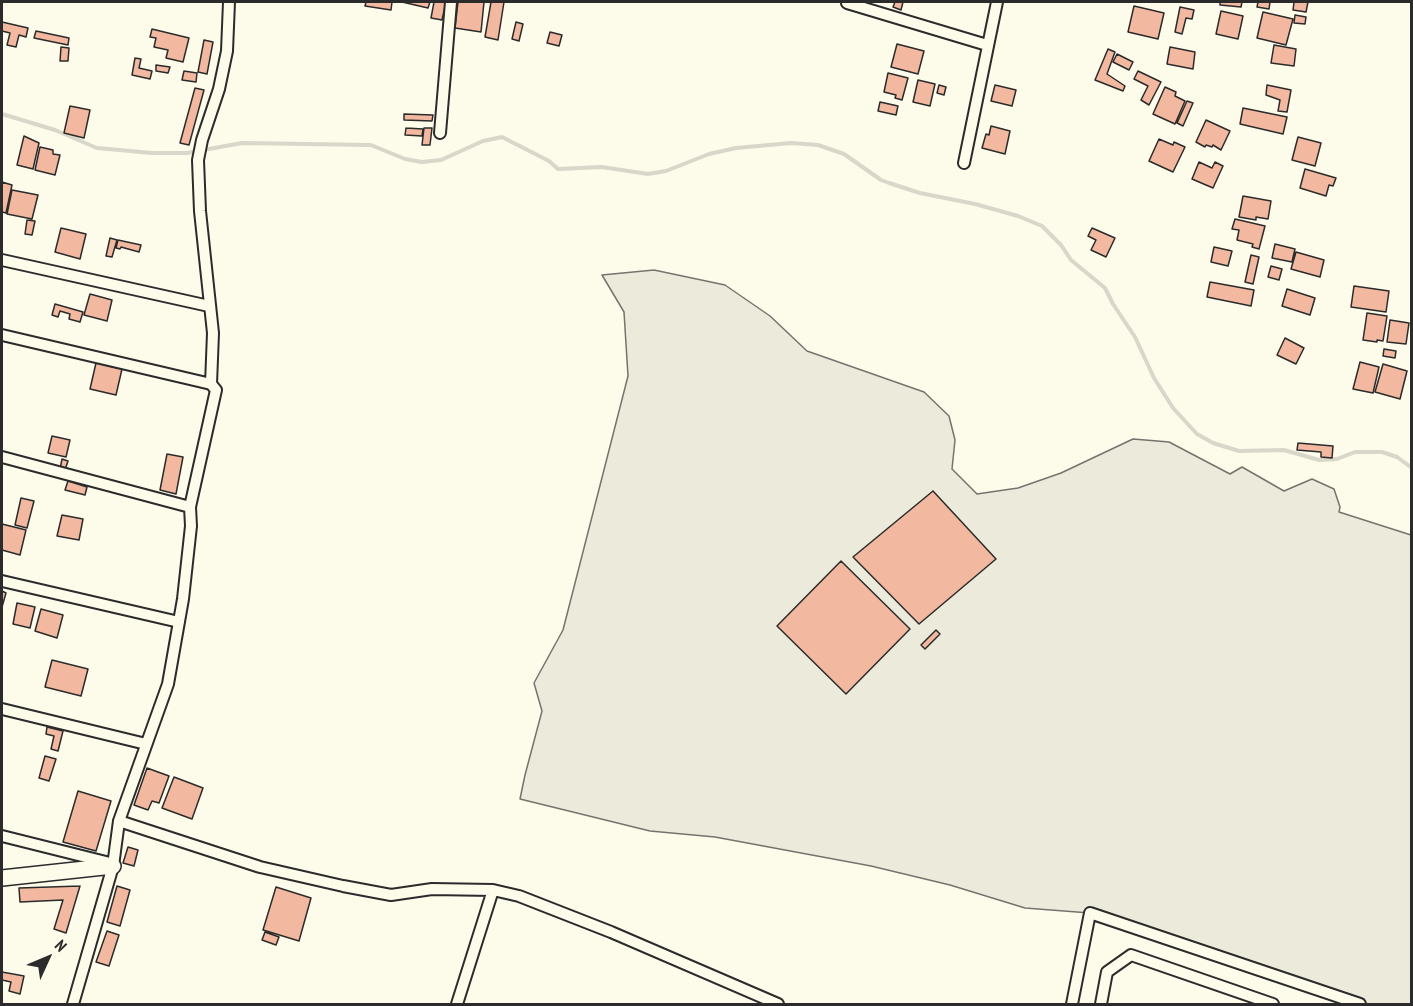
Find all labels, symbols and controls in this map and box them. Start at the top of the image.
north arrow [18,928,78,988]
text: N [51,935,71,956]

